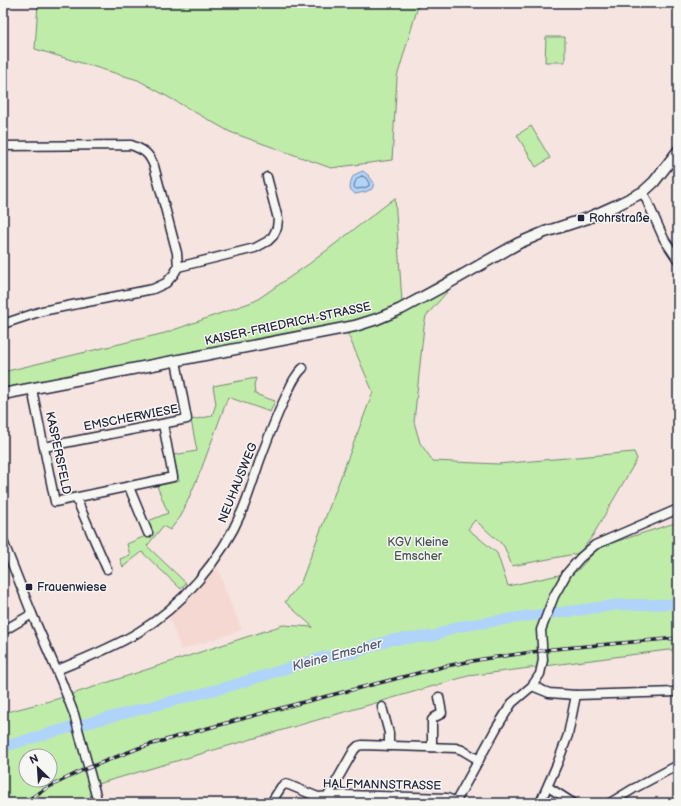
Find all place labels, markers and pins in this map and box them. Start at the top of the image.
place label: Rohrstraße [589,211,650,226]
marker: Rohrstraße [576,213,586,223]
place label: Frauenwiese [37,580,107,595]
marker: Frauenwiese [24,582,34,592]

